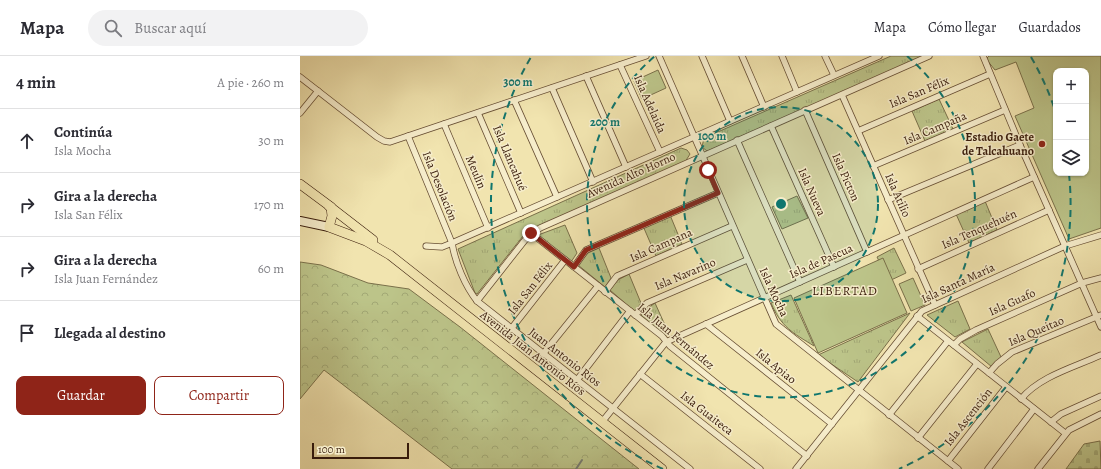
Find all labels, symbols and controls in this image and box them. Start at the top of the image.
search box [88,10,368,46]
text: Mapa [20,15,64,41]
icon: search [102,17,124,39]
text: Buscar aquí [134,18,206,38]
text: Mapa [874,18,906,37]
text: Cómo llegar [928,18,996,37]
text: Guardados [1018,18,1081,37]
map controls [1053,68,1089,176]
button: + [1053,68,1089,104]
text: 4 min [16,71,56,94]
street label: Isla Adelaida [630,72,670,136]
street label: Isla San Félix [887,72,952,112]
text: A pie · 260 m [217,74,284,91]
text: 300 m [503,74,533,90]
button: − [1053,104,1089,140]
street label: Isla Campaña [901,107,969,148]
text: 200 m [590,114,620,130]
text: Continúa [54,122,112,142]
street label: Isla Llancahué [489,123,531,193]
text: 100 m [698,128,726,144]
place label: Estadio Gaete de Talcahuano [962,129,1034,159]
icon: ahead [16,130,38,152]
text: 30 m [258,132,284,149]
marker: Estadio Gaete de Talcahuano [1037,139,1047,149]
button: layers [1053,140,1089,176]
text: Isla Mocha [54,142,111,159]
street label: Avenida Alto Horno [583,148,678,202]
street label: Isla Desolación [419,149,461,224]
street label: Isla Picton [828,150,864,204]
street label: Meulín [462,153,490,191]
route start [699,161,717,179]
street label: Isla Nueva [794,165,830,219]
street label: Isla Atilio [881,171,915,219]
text: Gira a la derecha [54,186,157,206]
icon: right [16,194,38,216]
text: 170 m [254,196,284,213]
centre of rings [774,197,788,211]
street label: Isla Tenquehuén [939,205,1019,253]
text: Isla San Félix [54,206,123,223]
route end [522,224,540,242]
street label: Isla Campana [627,224,695,266]
street label: Isla de Pascua [787,240,856,282]
text: Gira a la derecha [54,250,157,270]
street label: Isla Navarino [652,254,718,294]
icon: right [16,258,38,280]
street label: Isla San Félix [504,258,556,318]
street label: Isla Santa María [919,259,998,307]
text: 60 m [258,260,284,277]
street label: Isla Mocha [756,265,793,320]
text: Isla Juan Fernández [54,270,158,287]
district label: LIBERTAD [812,282,878,299]
street label: Isla Guafo [986,285,1038,319]
street label: Isla Juan Fernández [634,299,718,373]
street label: Avenida Juan Antonio Ríos [478,308,588,398]
street label: Isla Queitao [1006,312,1066,350]
icon: arrive [16,322,38,344]
text: Llegada al destino [54,323,166,343]
street label: Juan Antonio Ríos [526,324,604,390]
street label: Isla Apiao [752,345,800,387]
button: Guardar [16,376,146,415]
button: Compartir [154,376,284,415]
street label: Isla Ascención [940,384,996,449]
street label: Isla Guaiteca [677,387,737,439]
scale bar [312,441,409,460]
text: 100 m [318,442,345,457]

